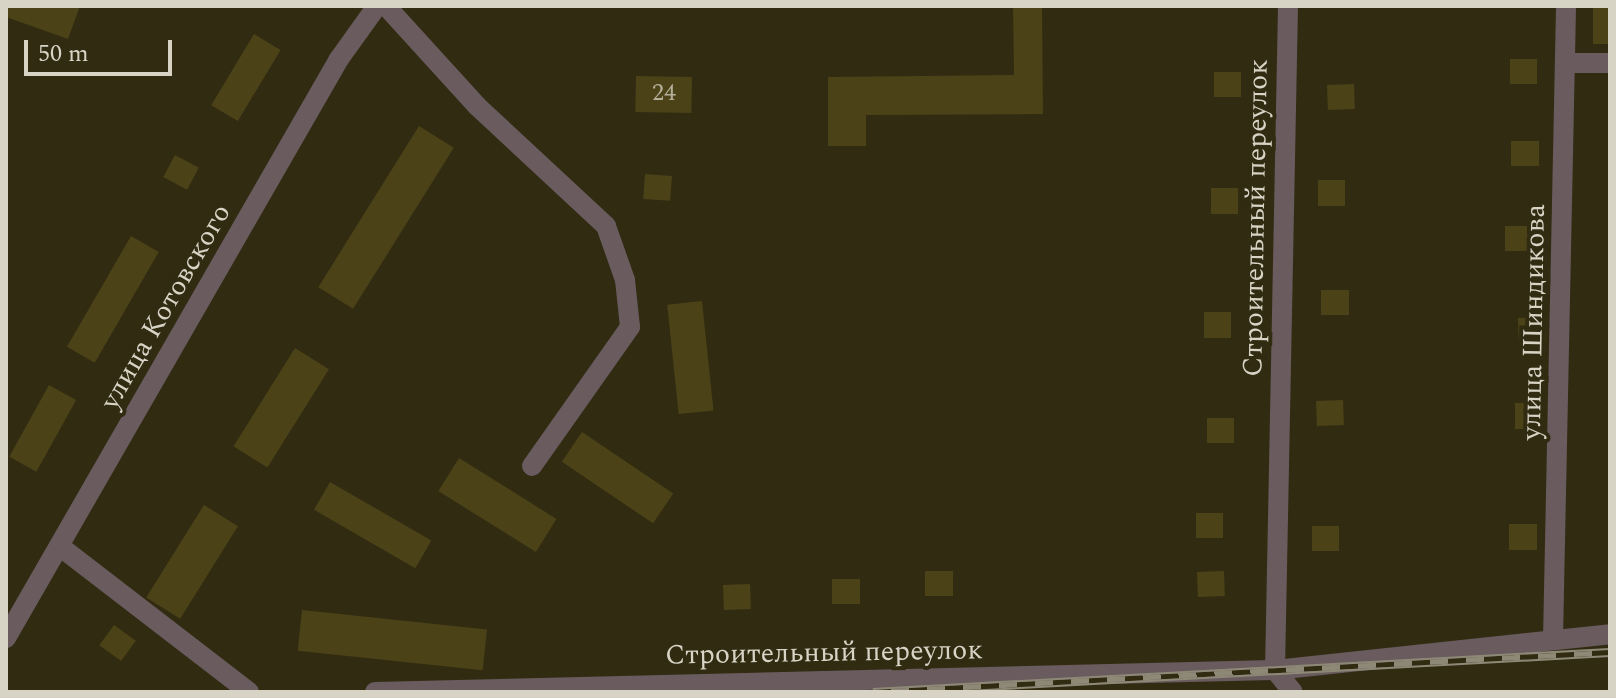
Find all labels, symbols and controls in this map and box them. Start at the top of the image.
scale bar [28,24,176,74]
text: 50 m [38,36,89,72]
street label: Строительный переулок [1236,59,1276,377]
house number: 24 [652,80,676,108]
street label: улица Котовского [94,198,238,416]
street label: улица Шиндикова [1515,204,1553,440]
street label: Строительный переулок [665,633,983,673]

